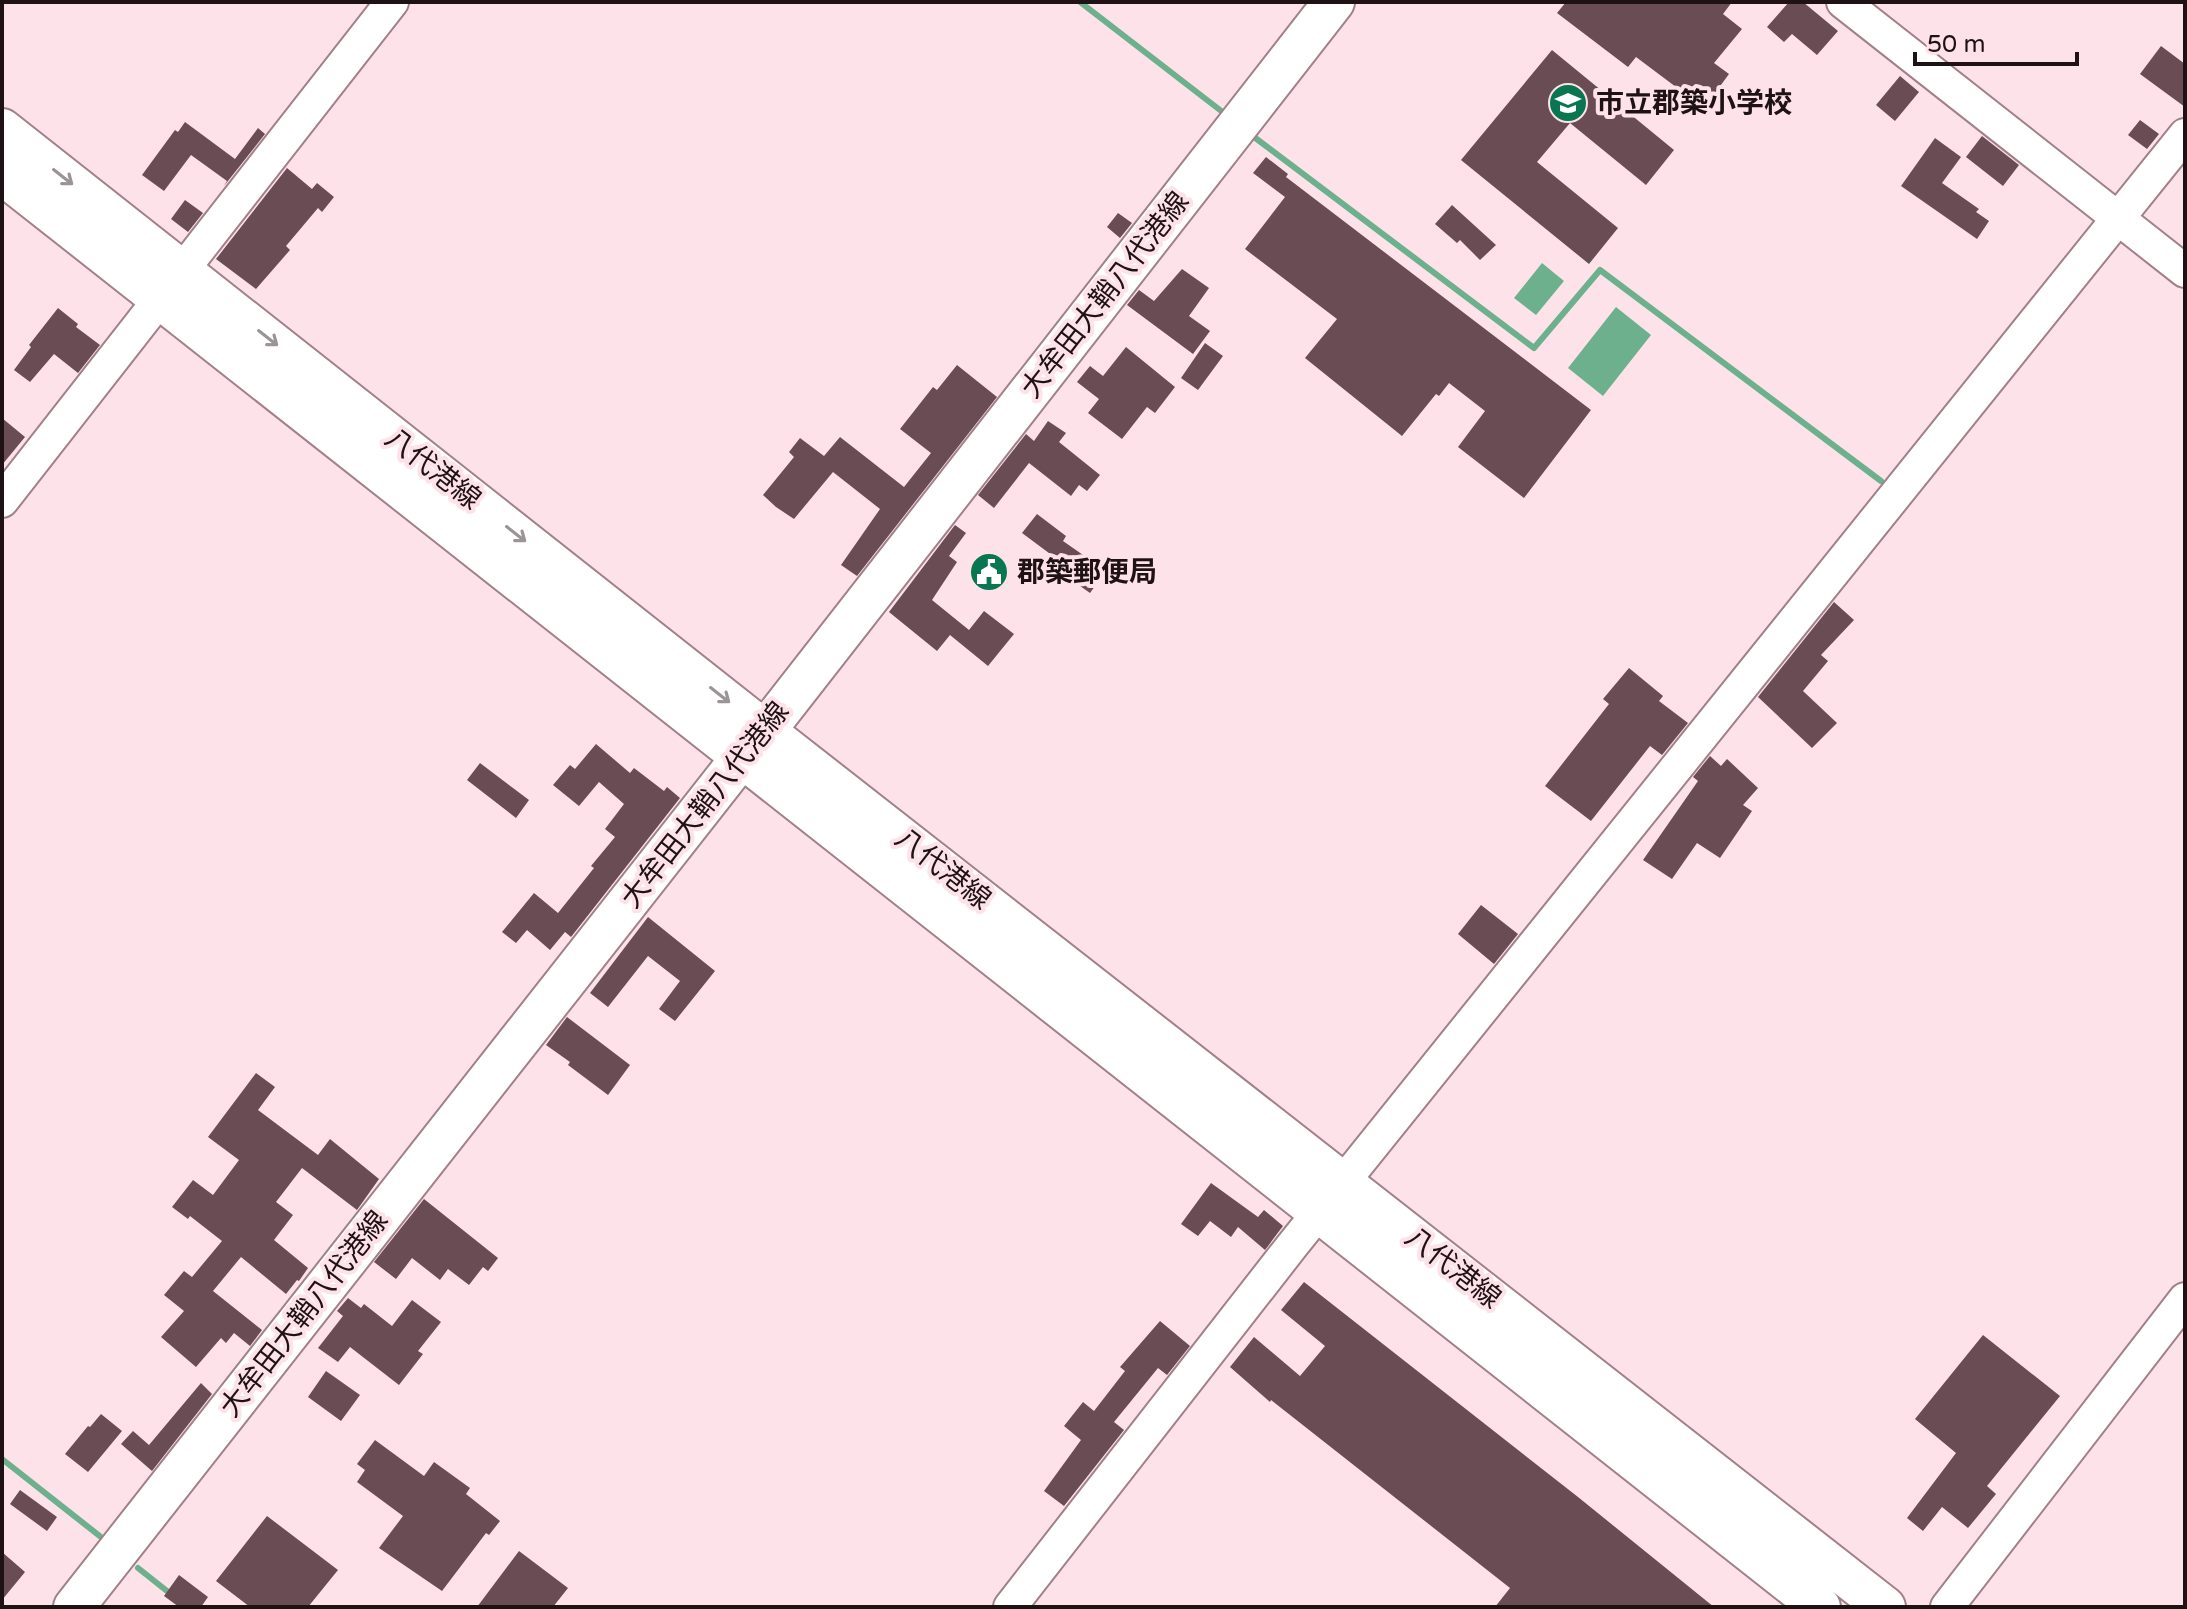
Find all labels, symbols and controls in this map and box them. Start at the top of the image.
scale bar [1915,16,2077,66]
text: 50 m [1927,30,1985,59]
school or university icon: 市立郡築小学校 [1547,82,1589,124]
place label: 市立郡築小学校 [1596,86,1792,120]
one-way arrow [52,169,73,186]
street label: 大牟田大鞘八代港線 [1014,185,1196,405]
one-way arrow [257,330,278,347]
street label: 八代港線 [378,421,488,517]
one-way arrow [505,525,526,543]
public building icon: 郡築郵便局 [968,551,1010,593]
place label: 郡築郵便局 [1017,555,1157,589]
one-way arrow [709,686,730,704]
street label: 大牟田大鞘八代港線 [614,695,796,915]
street label: 八代港線 [888,821,998,917]
street label: 大牟田大鞘八代港線 [213,1204,395,1424]
street label: 八代港線 [1398,1220,1508,1316]

